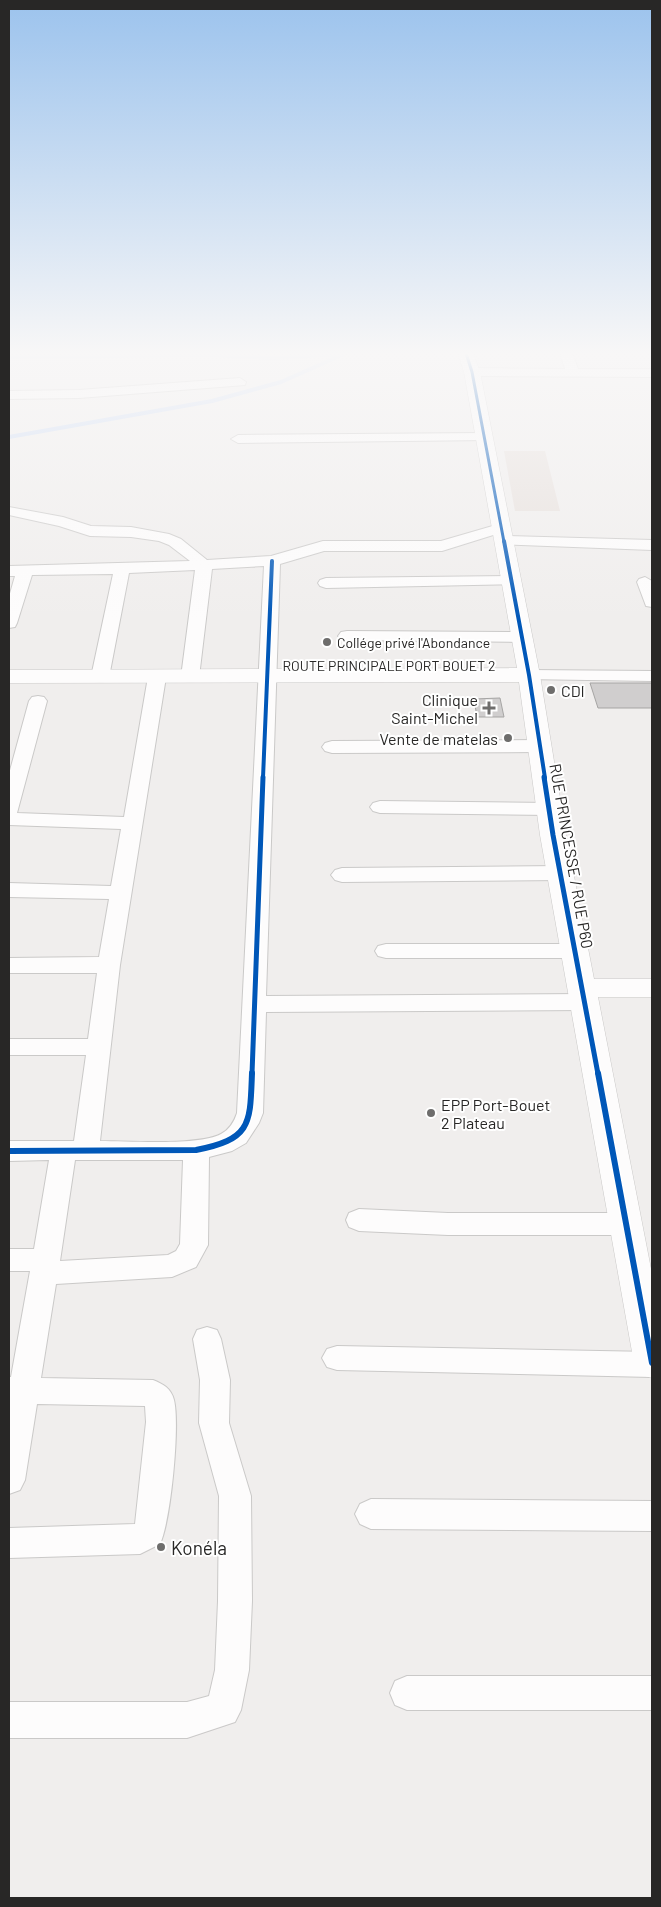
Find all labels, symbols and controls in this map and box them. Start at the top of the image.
place label: Collége privé l'Abondance [337,634,490,651]
marker: Collége privé l'Abondance [321,636,333,648]
street label: ROUTE PRINCIPALE PORT BOUET 2 [283,657,495,674]
place label: CDI [561,681,585,700]
marker: CDI [545,684,557,696]
place label: Clinique Saint-Michel [391,690,478,727]
marker: Clinique Saint-Michel [482,701,496,715]
place label: Vente de matelas [379,729,498,748]
marker: Vente de matelas [502,732,514,744]
street label: RUE PRINCESSE / RUE P60 [546,762,598,950]
place label: EPP Port-Bouet 2 Plateau [441,1095,550,1132]
marker: EPP Port-Bouet 2 Plateau [425,1107,437,1119]
place label: Konéla [171,1536,227,1559]
marker: Konéla [155,1541,167,1553]

